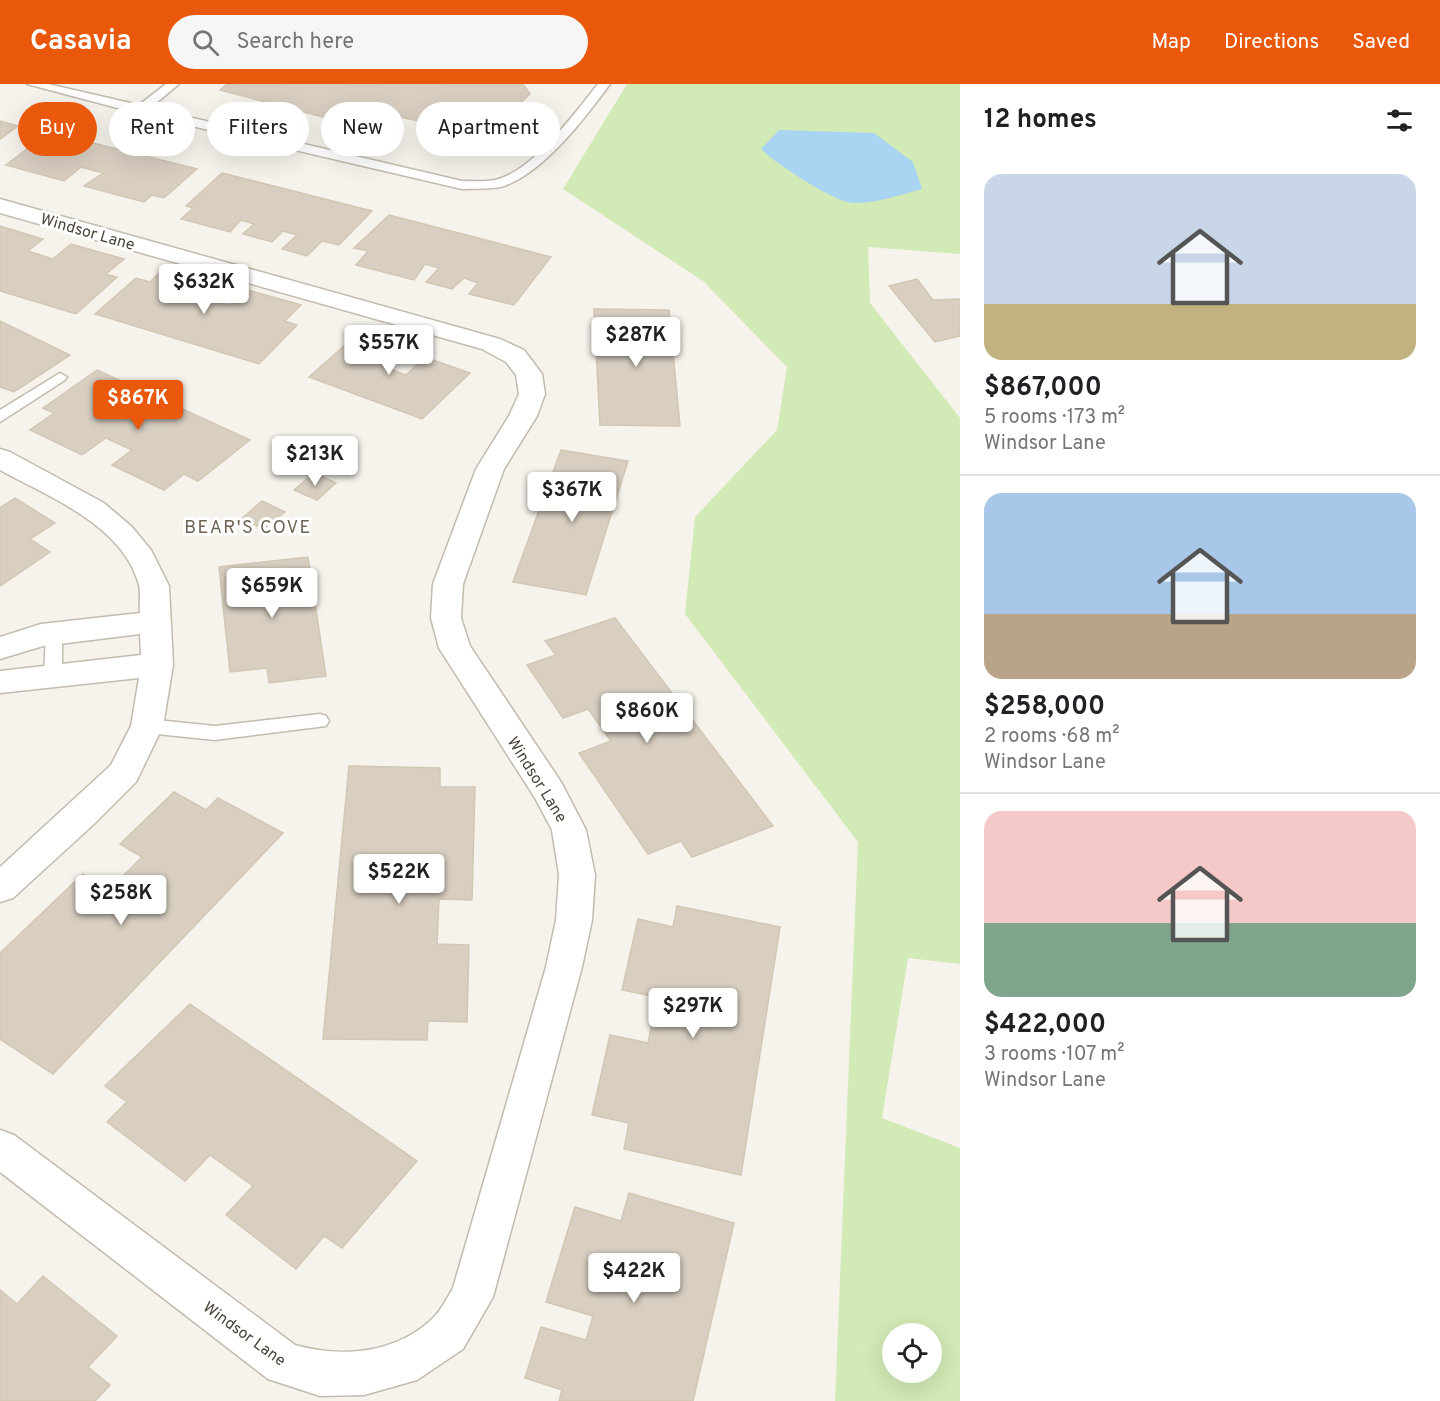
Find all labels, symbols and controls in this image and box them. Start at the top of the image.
search box [168,15,588,69]
text: Casavia [30,24,132,60]
icon: search [189,26,222,59]
text: Search here [237,29,354,56]
text: Map [1151,29,1191,56]
text: Directions [1224,29,1319,56]
text: Saved [1352,29,1410,56]
chip: Buy [18,102,97,156]
chip: Rent [109,102,195,156]
chip: Filters [207,102,309,156]
chip: New [321,102,404,156]
chip: Apartment [416,102,560,156]
text: 12 homes [984,104,1097,137]
icon: filters [1383,104,1416,137]
street label: Windsor Lane [38,210,137,256]
icon: home [1146,213,1254,321]
pin: $632K [162,264,246,315]
text: $632K [173,270,235,296]
pin: $287K [594,317,678,368]
text: $287K [605,323,667,349]
pin: $557K [347,325,431,376]
text: $557K [358,331,420,357]
text: $867,000 [984,372,1102,405]
pin: $867K [96,380,180,431]
text: $867K [107,386,169,412]
text: 5 rooms · 173 m² [984,405,1125,431]
text: Windsor Lane [984,431,1106,457]
pin: $213K [273,436,357,487]
text: $213K [286,442,344,468]
pin: $367K [530,472,614,523]
text: $367K [541,478,603,504]
district label: BEAR'S COVE [184,517,312,540]
icon: home [1146,532,1254,640]
pin: $659K [230,568,314,619]
text: $659K [240,574,304,600]
text: $258,000 [984,691,1105,724]
pin: $860K [605,693,689,744]
text: $860K [615,699,679,725]
text: 2 rooms · 68 m² [984,724,1120,750]
street label: Windsor Lane [502,733,571,827]
text: Windsor Lane [984,750,1106,776]
icon: home [1146,850,1254,958]
pin: $522K [357,854,441,905]
text: $522K [368,860,430,886]
pin: $258K [79,875,163,926]
text: $258K [89,881,153,907]
pin: $297K [651,988,735,1039]
text: $297K [662,994,724,1020]
text: $422,000 [984,1009,1106,1042]
text: 3 rooms · 107 m² [984,1042,1125,1068]
text: Windsor Lane [984,1068,1106,1094]
pin: $422K [592,1253,676,1304]
text: $422K [602,1259,666,1285]
street label: Windsor Lane [199,1298,289,1371]
map controls [882,1323,942,1383]
button: locate [882,1323,942,1383]

